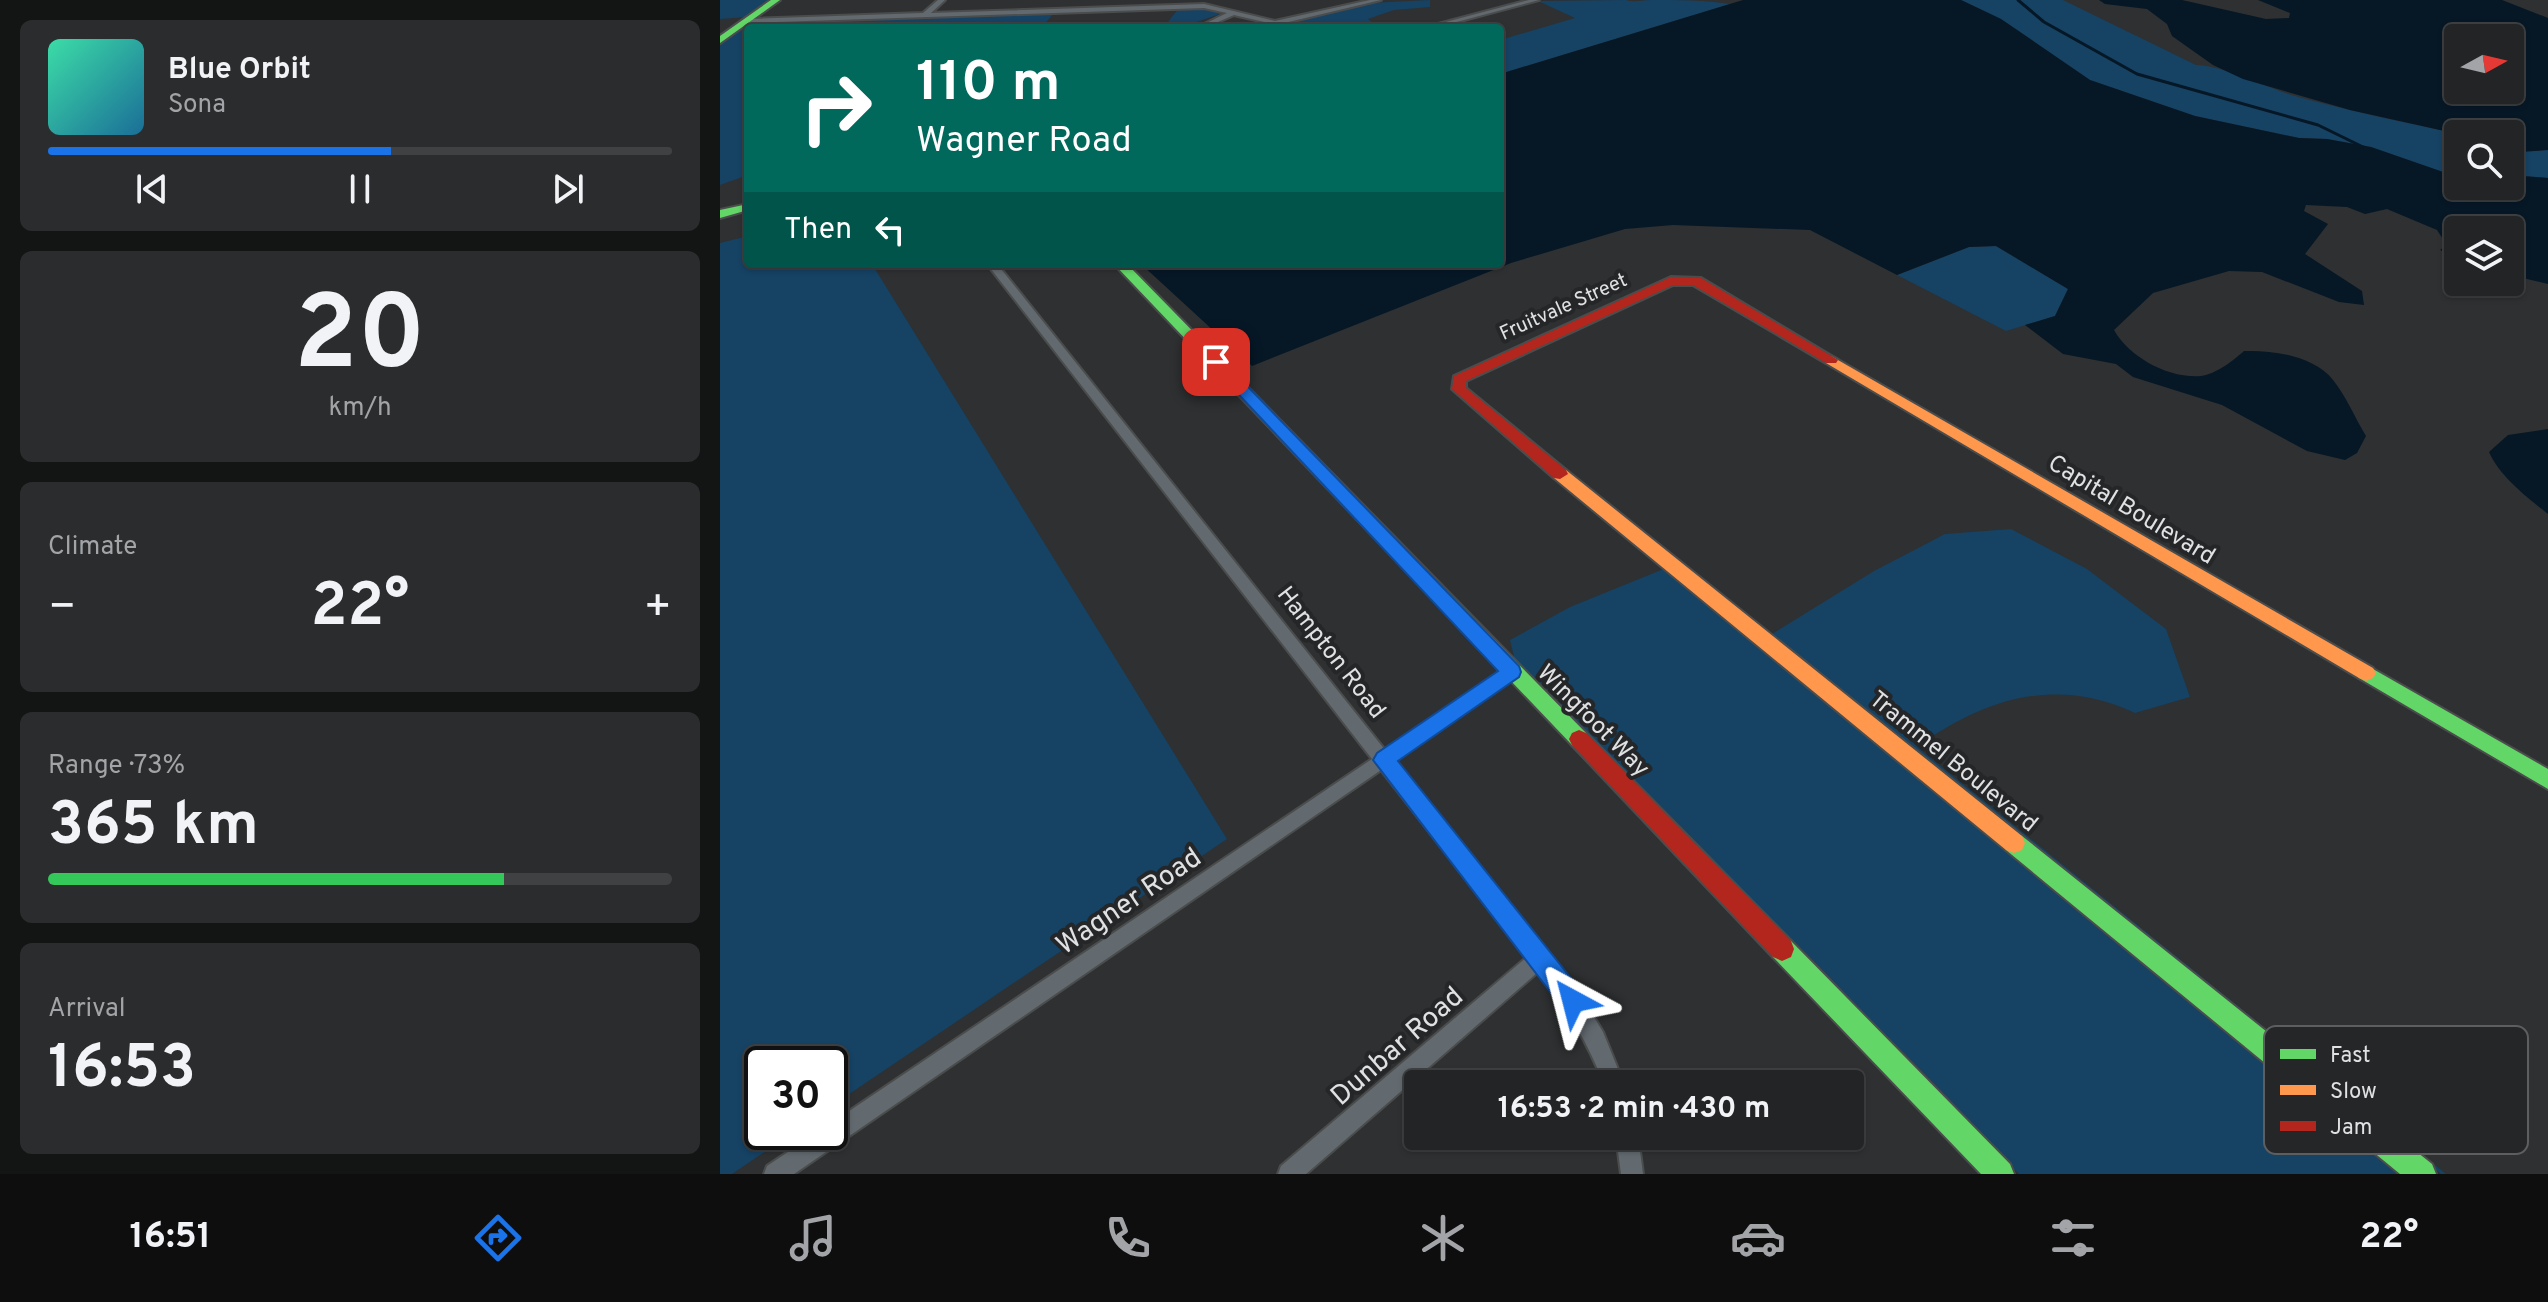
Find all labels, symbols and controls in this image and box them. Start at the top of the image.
north arrow [2444,24,2524,104]
map controls [2444,24,2524,296]
text: 110 m [916,50,1061,120]
text: Blue Orbit [168,52,311,89]
icon: right [784,56,888,160]
text: Sona [168,89,226,122]
text: Wagner Road [916,119,1132,165]
button: search [2444,120,2524,200]
icon: previous [130,167,174,211]
icon: pause [338,167,382,211]
icon: next [546,167,590,211]
icon: left [868,208,912,252]
text: Then [784,212,852,249]
button: layers [2444,216,2524,296]
street label: Fruitvale Street [1496,268,1632,348]
text: 20 [294,274,426,406]
pin [1182,328,1250,396]
icon: arrive [1194,340,1238,384]
text: km/h [328,392,392,425]
street label: Capital Boulevard [2042,449,2220,573]
text: Climate [48,531,137,564]
text: 22° [311,571,409,647]
text: − [48,581,76,637]
text: + [644,581,672,637]
street label: Hampton Road [1269,581,1391,725]
street label: Wingfoot Way [1530,659,1655,784]
street label: Trammel Boulevard [1862,685,2043,840]
text: Range · 73% [48,750,185,783]
text: 365 km [48,790,259,866]
street label: Wagner Road [1050,841,1209,964]
position arrow [1531,959,1615,1043]
street label: Dunbar Road [1324,980,1472,1115]
text: Arrival [48,993,126,1026]
legend [2264,1026,2528,1154]
text: 16:53 [48,1033,196,1109]
text: Fast [2330,1043,2371,1070]
speed limit sign: 30 [744,1046,848,1150]
text: Slow [2330,1079,2377,1106]
text: 16:53 · 2 min · 430 m [1498,1091,1770,1128]
text: Jam [2330,1115,2373,1142]
icon: directions [470,1210,526,1266]
icon: music [785,1210,841,1266]
icon: phone [1100,1210,1156,1266]
icon: climate [1415,1210,1471,1266]
icon: car [1730,1210,1786,1266]
icon: filters [2045,1210,2101,1266]
text: 16:51 [129,1215,211,1261]
text: 22° [2359,1215,2418,1261]

